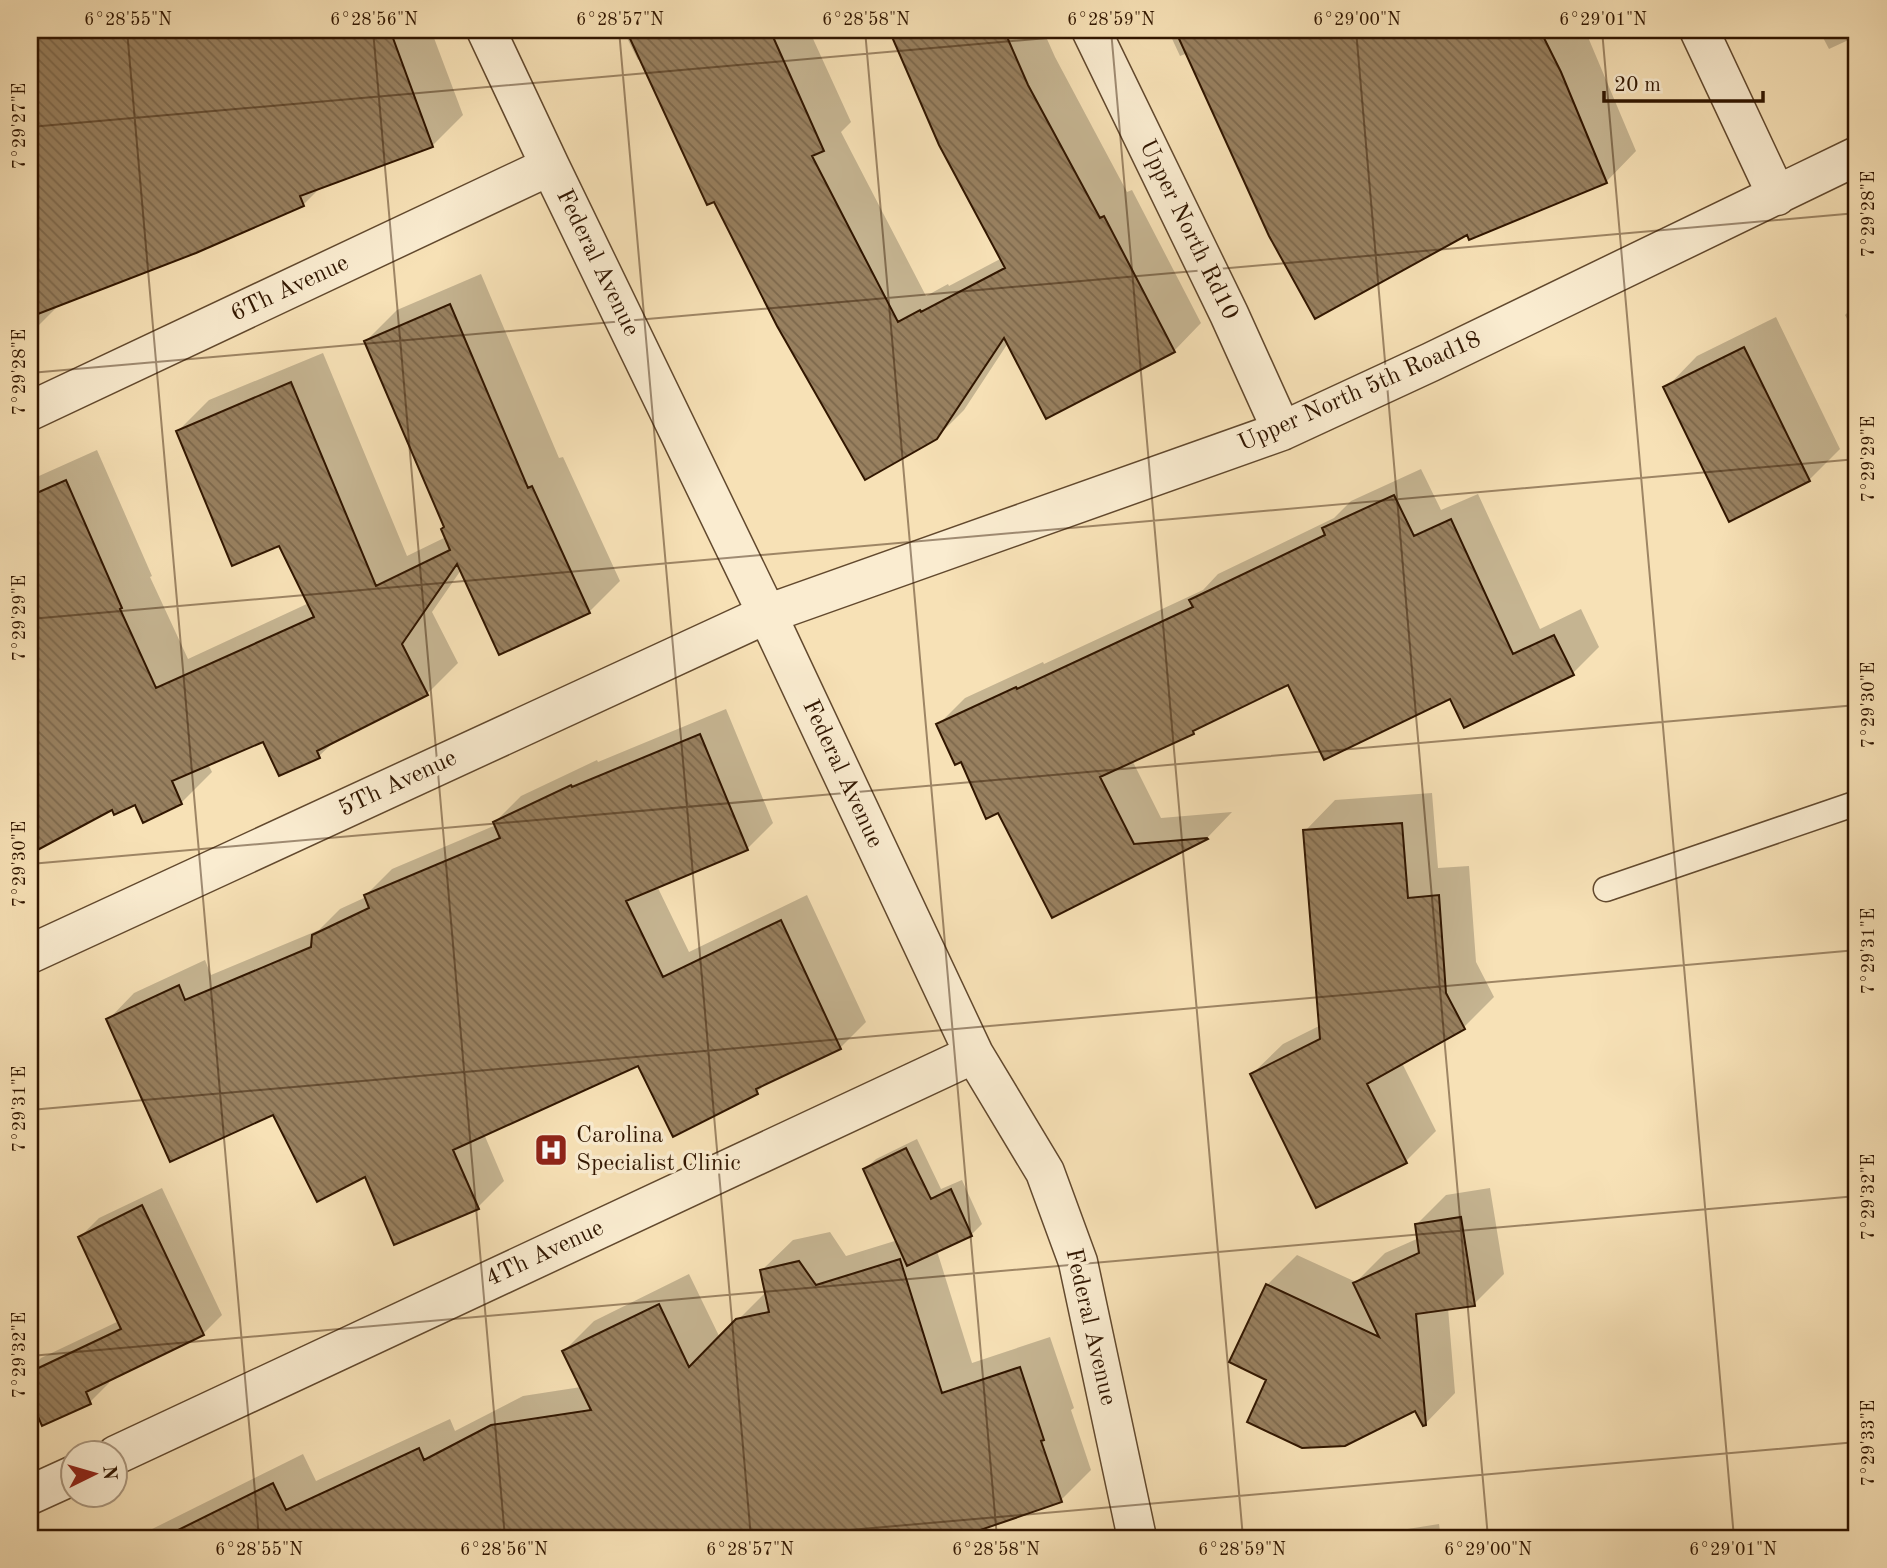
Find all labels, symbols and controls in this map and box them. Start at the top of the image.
text: 6°28'55"N [84,11,172,29]
text: 6°28'56"N [330,11,418,29]
text: 6°28'57"N [576,11,664,29]
text: 6°28'58"N [822,11,910,29]
text: 6°28'59"N [1067,11,1155,29]
text: 6°29'00"N [1313,11,1401,29]
text: 6°29'01"N [1559,11,1647,29]
scale bar [1604,60,1763,104]
text: 20 m [1614,75,1661,96]
text: 7°29'27"E [11,83,29,169]
street label: Upper North Rd10 [1134,136,1242,324]
text: 7°29'28"E [1860,171,1878,257]
street label: Federal Avenue [551,186,643,340]
street label: 6Th Avenue [227,251,353,327]
street label: Upper North 5th Road18 [1235,328,1485,456]
text: 7°29'28"E [11,329,29,415]
text: 7°29'29"E [1860,416,1878,502]
text: 7°29'29"E [11,575,29,661]
text: 7°29'30"E [1860,662,1878,748]
street label: Federal Avenue [797,696,887,852]
street label: 5Th Avenue [335,746,461,822]
text: 7°29'30"E [11,821,29,907]
text: 7°29'31"E [1860,908,1878,994]
text: 7°29'31"E [11,1066,29,1152]
place label: Carolina Specialist Clinic [576,1124,741,1176]
hospital icon: Carolina Specialist Clinic [532,1131,570,1169]
text: 7°29'32"E [1860,1154,1878,1240]
street label: 4Th Avenue [482,1216,608,1292]
street label: Federal Avenue [1060,1246,1120,1408]
text: 7°29'32"E [11,1312,29,1398]
text: 7°29'33"E [1860,1400,1878,1486]
north arrow [60,1438,130,1508]
text: N [98,1465,119,1481]
text: 6°28'55"N [215,1541,303,1559]
text: 6°28'56"N [460,1541,548,1559]
text: 6°28'57"N [706,1541,794,1559]
text: 6°28'58"N [952,1541,1040,1559]
text: 6°28'59"N [1198,1541,1286,1559]
text: 6°29'00"N [1444,1541,1532,1559]
text: 6°29'01"N [1689,1541,1777,1559]

